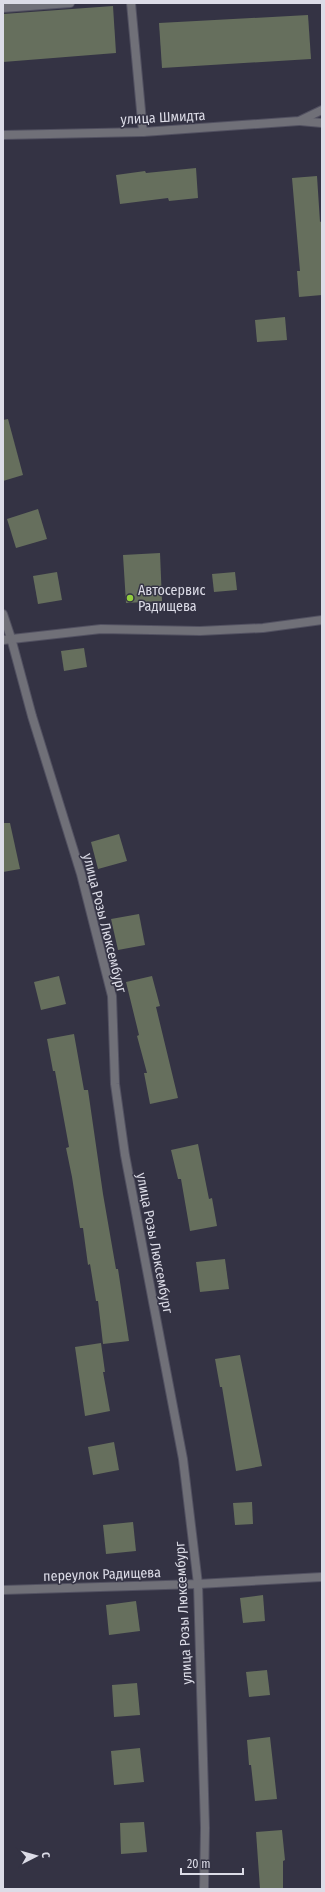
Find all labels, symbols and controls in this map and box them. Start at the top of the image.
street label: улица Шмидта [120,107,206,128]
place label: Автосервис Радищева [138,582,205,615]
marker: Автосервис Радищева [125,593,135,603]
street label: улица Розы Люксембург [79,852,130,995]
street label: улица Розы Люксембург [133,1171,177,1316]
street label: улица Розы Люксембург [171,1540,196,1685]
street label: переулок Радищева [43,1564,161,1585]
north arrow [16,1836,56,1876]
scale bar [181,1850,243,1876]
text: С [39,1851,52,1859]
text: 20 m [187,1857,211,1871]

